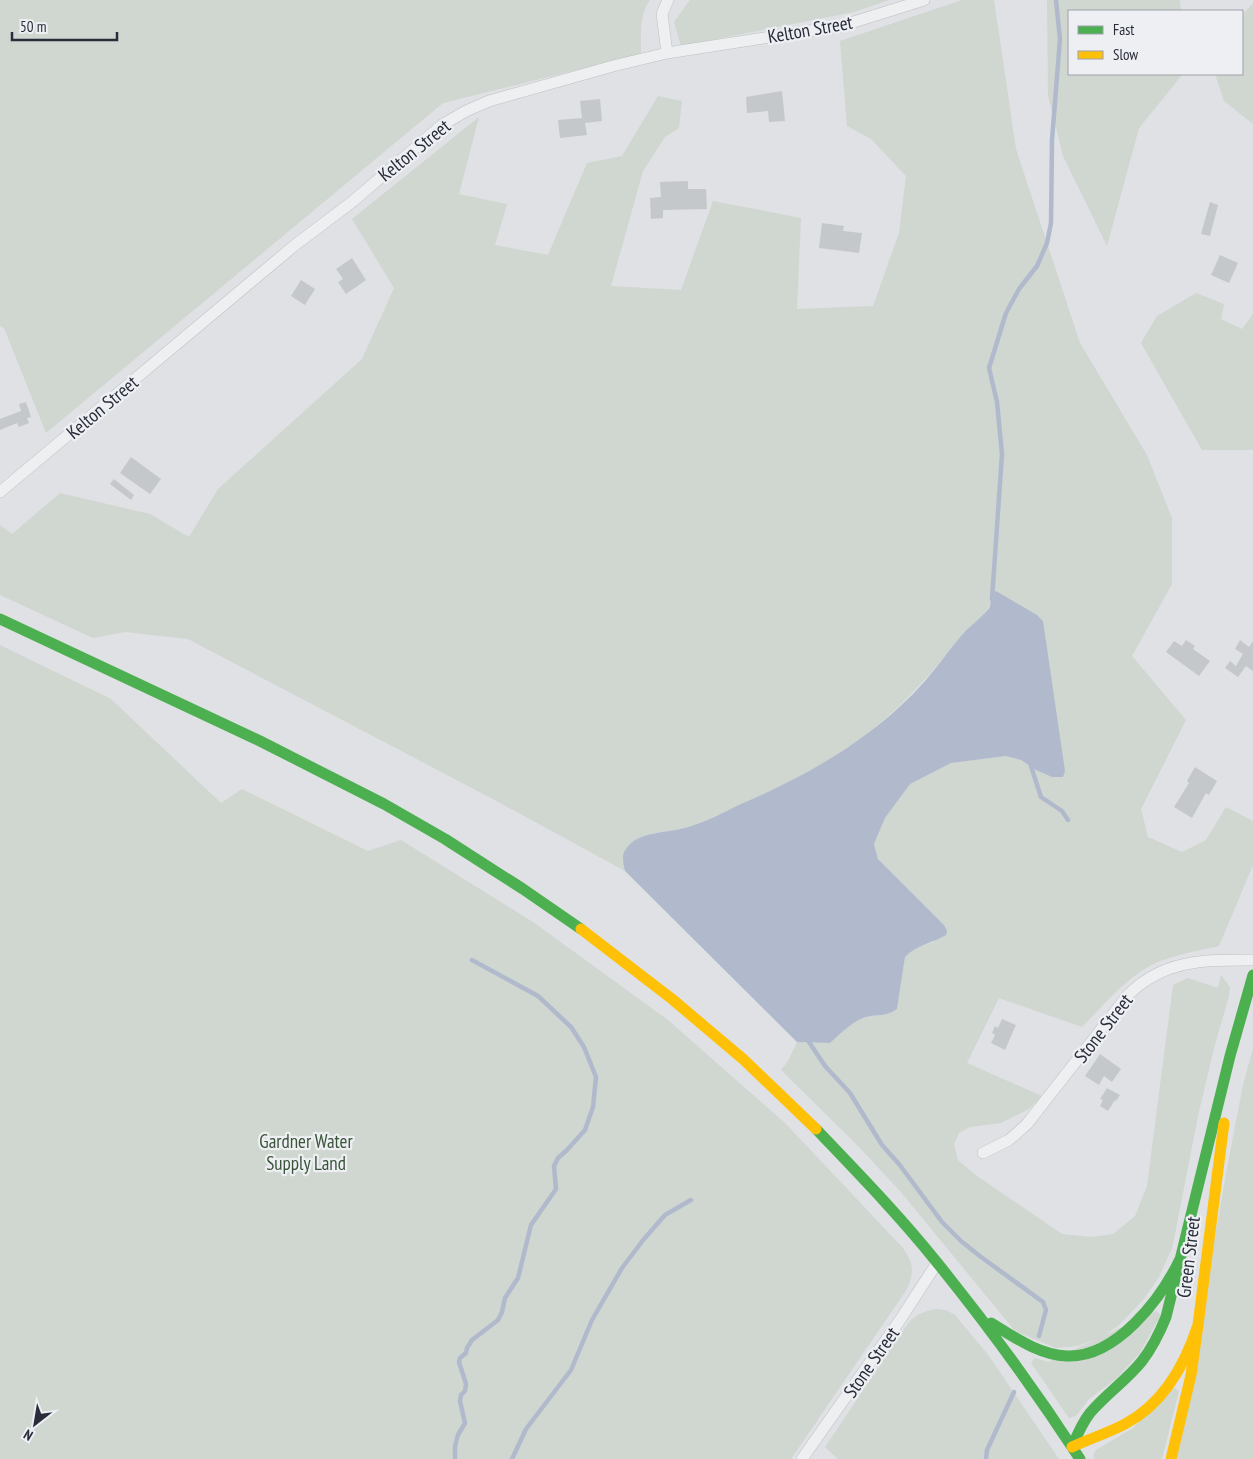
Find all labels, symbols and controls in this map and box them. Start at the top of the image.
scale bar [12,10,118,42]
street label: Kelton Street [766,10,855,48]
legend [1068,10,1243,75]
text: 50 m [20,17,46,36]
text: Fast [1113,20,1134,39]
text: Slow [1113,45,1138,64]
street label: Kelton Street [373,113,456,186]
street label: Kelton Street [61,370,143,444]
street label: Stone Street [1069,988,1138,1067]
park label: Gardner Water Supply Land [259,1129,353,1175]
street label: Green Street [1171,1214,1205,1299]
street label: Stone Street [838,1321,904,1402]
north arrow [10,1399,60,1449]
text: N [20,1425,36,1445]

